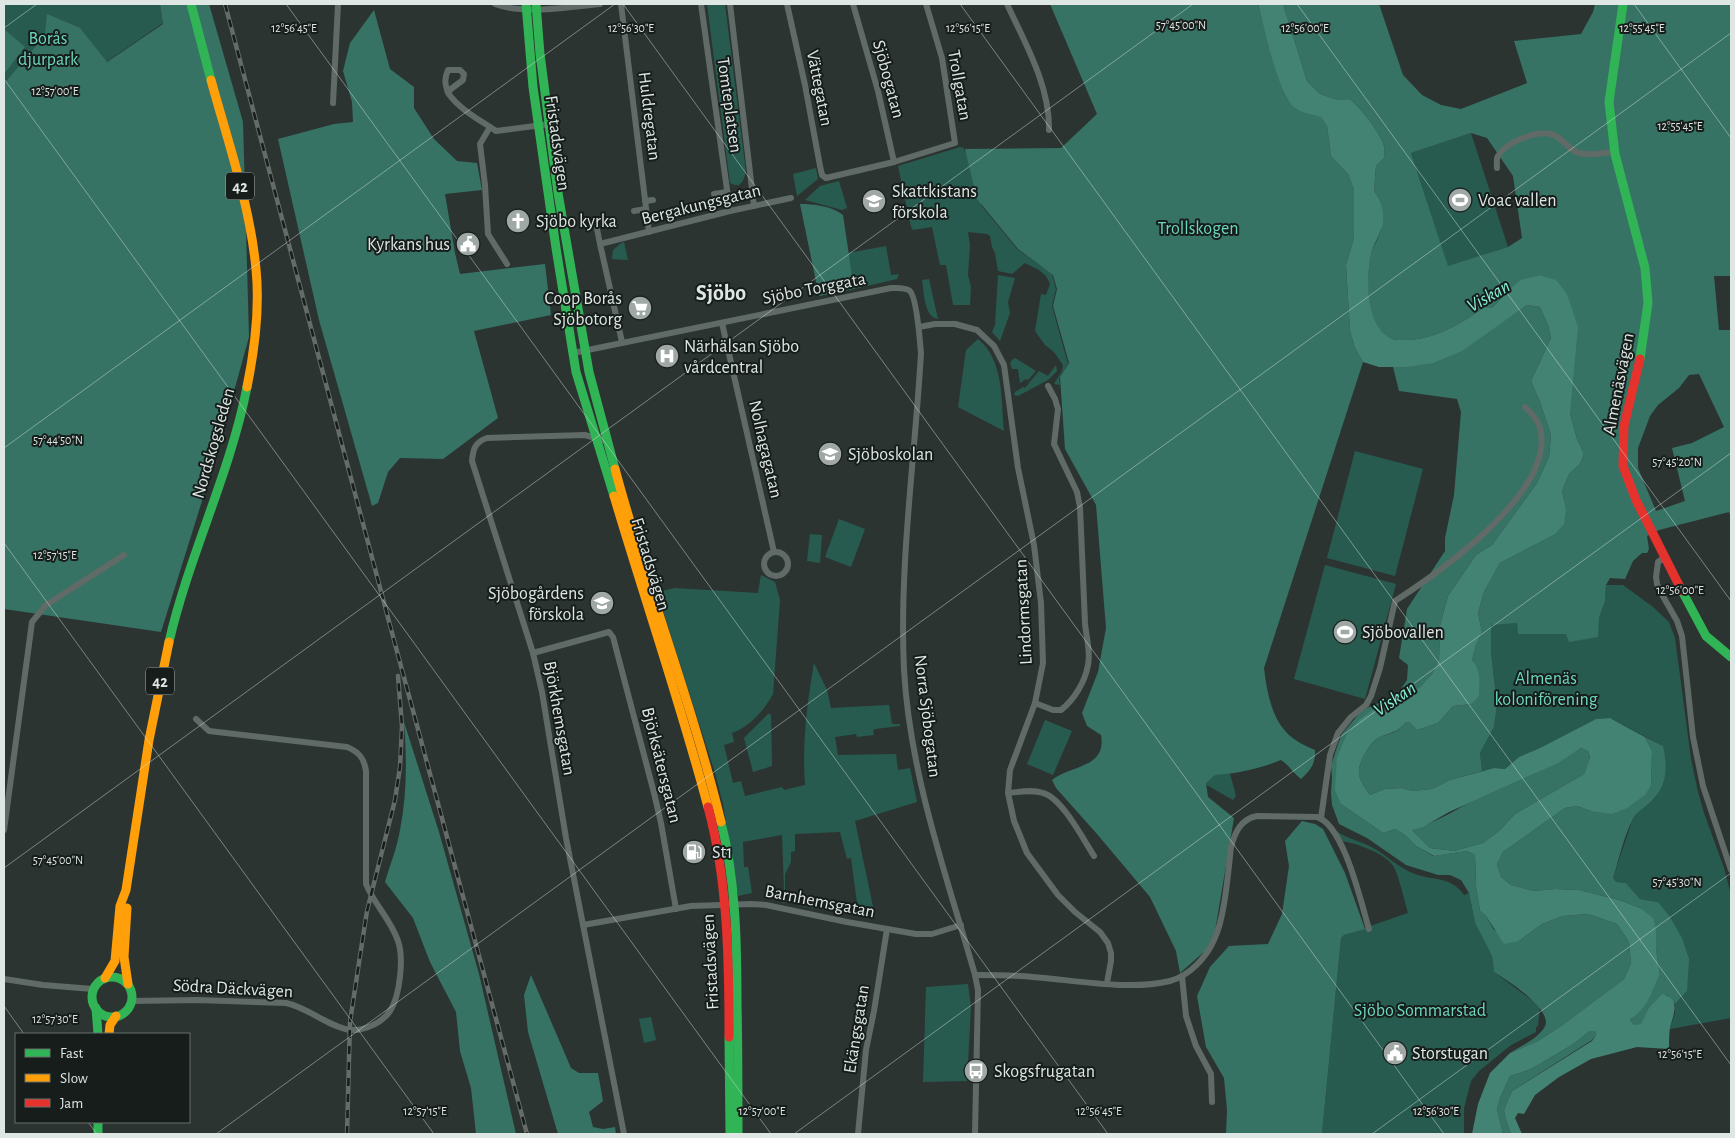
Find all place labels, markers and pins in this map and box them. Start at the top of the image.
place label: Skattkistans förskola [892,183,977,222]
sports icon: Voac vallen [1447,187,1473,213]
school or university icon: Skattkistans förskola [861,188,887,214]
place label: Voac vallen [1478,192,1557,210]
church icon: Sjöbo kyrka [505,208,531,234]
place label: Sjöbo kyrka [536,213,617,231]
public building icon: Kyrkans hus [455,231,481,257]
place label: Kyrkans hus [367,236,450,254]
place label: Coop Borås Sjöbotorg [544,290,622,329]
supermarket icon: Coop Borås Sjöbotorg [627,295,653,321]
place label: Närhälsan Sjöbo vårdcentral [684,338,799,377]
hospital icon: Närhälsan Sjöbo vårdcentral [654,343,680,369]
school or university icon: Sjöboskolan [817,441,843,467]
place label: Sjöboskolan [848,446,933,464]
place label: Sjöbogårdens förskola [488,585,584,624]
school or university icon: Sjöbogårdens förskola [589,590,615,616]
sports icon: Sjöbovallen [1332,619,1358,645]
place label: Sjöbovallen [1362,624,1444,642]
fuel station icon: St1 [681,839,707,865]
place label: St1 [712,844,732,862]
public building icon: Storstugan [1382,1040,1408,1066]
place label: Storstugan [1412,1045,1488,1063]
bus stop icon: Skogsfrugatan [963,1058,989,1084]
place label: Skogsfrugatan [994,1063,1095,1081]

